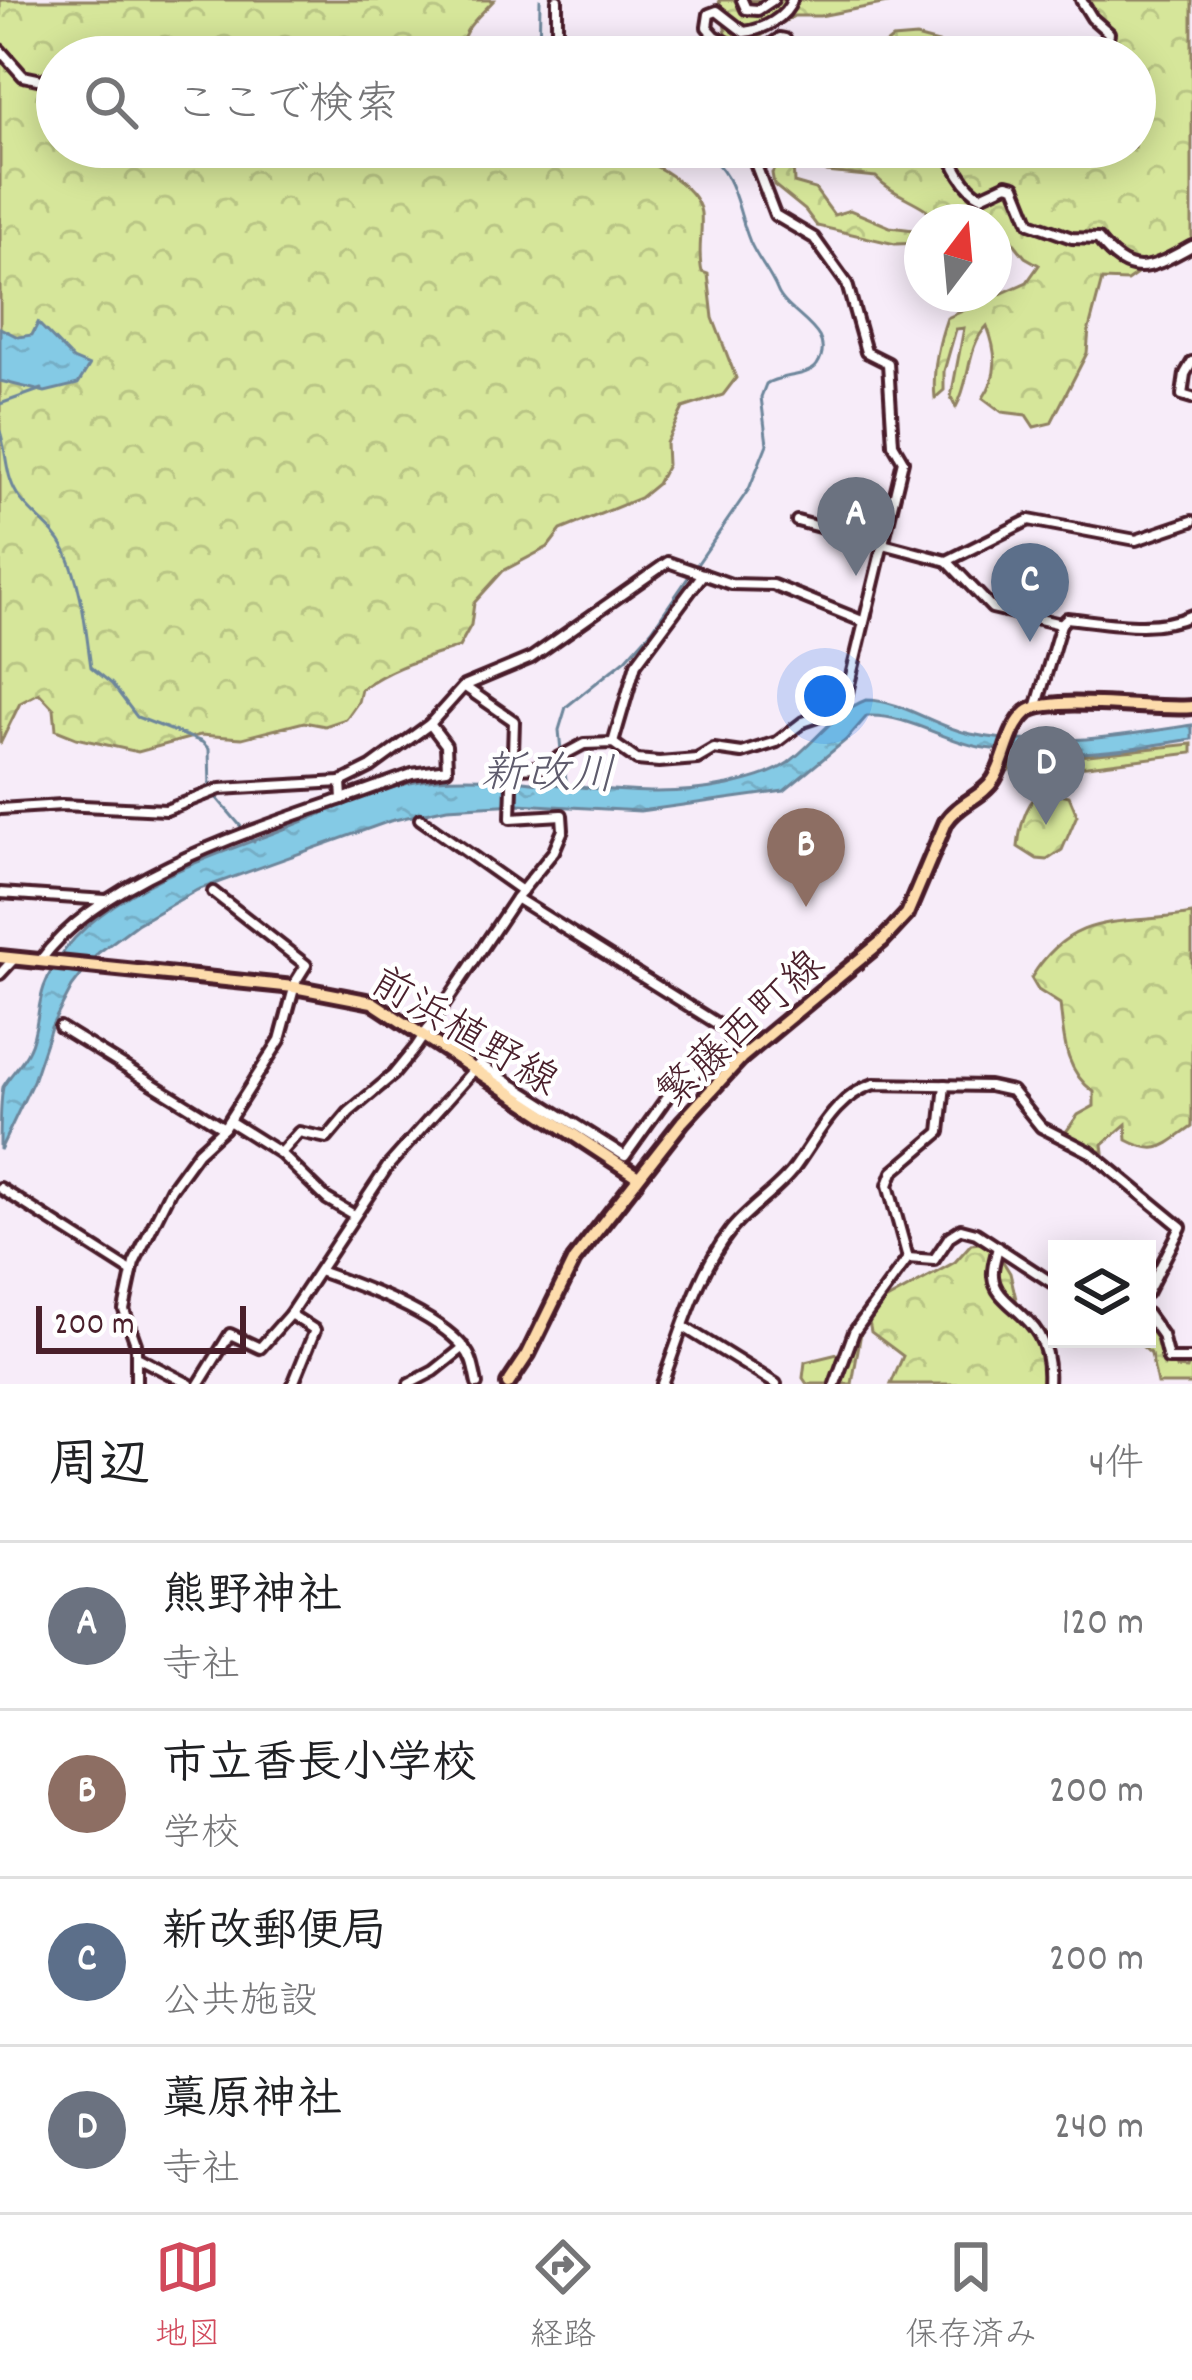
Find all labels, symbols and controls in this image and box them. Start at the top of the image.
search box [36,36,1156,168]
icon: search [78,69,144,135]
text: ここで検索 [174,76,399,140]
north arrow [904,204,1012,312]
pin: A [817,477,895,576]
pin: C [991,543,1069,642]
your location [795,666,855,726]
pin: D [1007,726,1085,825]
water label: 新改川 [480,745,616,811]
pin: B [767,808,845,907]
street label: 繁藤西町線 [647,939,841,1126]
street label: 前浜植野線 [357,955,568,1115]
map controls [1048,1240,1156,1348]
button: layers [1048,1240,1156,1348]
scale bar [36,1300,246,1353]
text: 200 m [54,1303,135,1350]
text: 周辺 [48,1433,150,1505]
text: 4件 [1089,1440,1144,1495]
text: 熊野神社 [162,1567,342,1631]
text: A [76,1598,98,1653]
text: 120 m [1061,1598,1144,1653]
text: 寺社 [162,1641,240,1696]
text: 市立香長小学校 [162,1735,477,1799]
text: B [78,1766,96,1821]
text: 200 m [1049,1766,1144,1821]
text: 学校 [162,1809,240,1864]
text: 新改郵便局 [162,1903,387,1967]
text: C [77,1934,97,1989]
text: 200 m [1049,1934,1144,1989]
text: 公共施設 [162,1977,318,2032]
text: 藁原神社 [162,2071,342,2135]
text: D [77,2102,97,2157]
text: 240 m [1054,2102,1144,2157]
text: 寺社 [162,2145,240,2200]
tab: 地図 [155,2234,221,2361]
tab: 経路 [530,2234,596,2361]
tab: 保存済み [905,2234,1037,2361]

